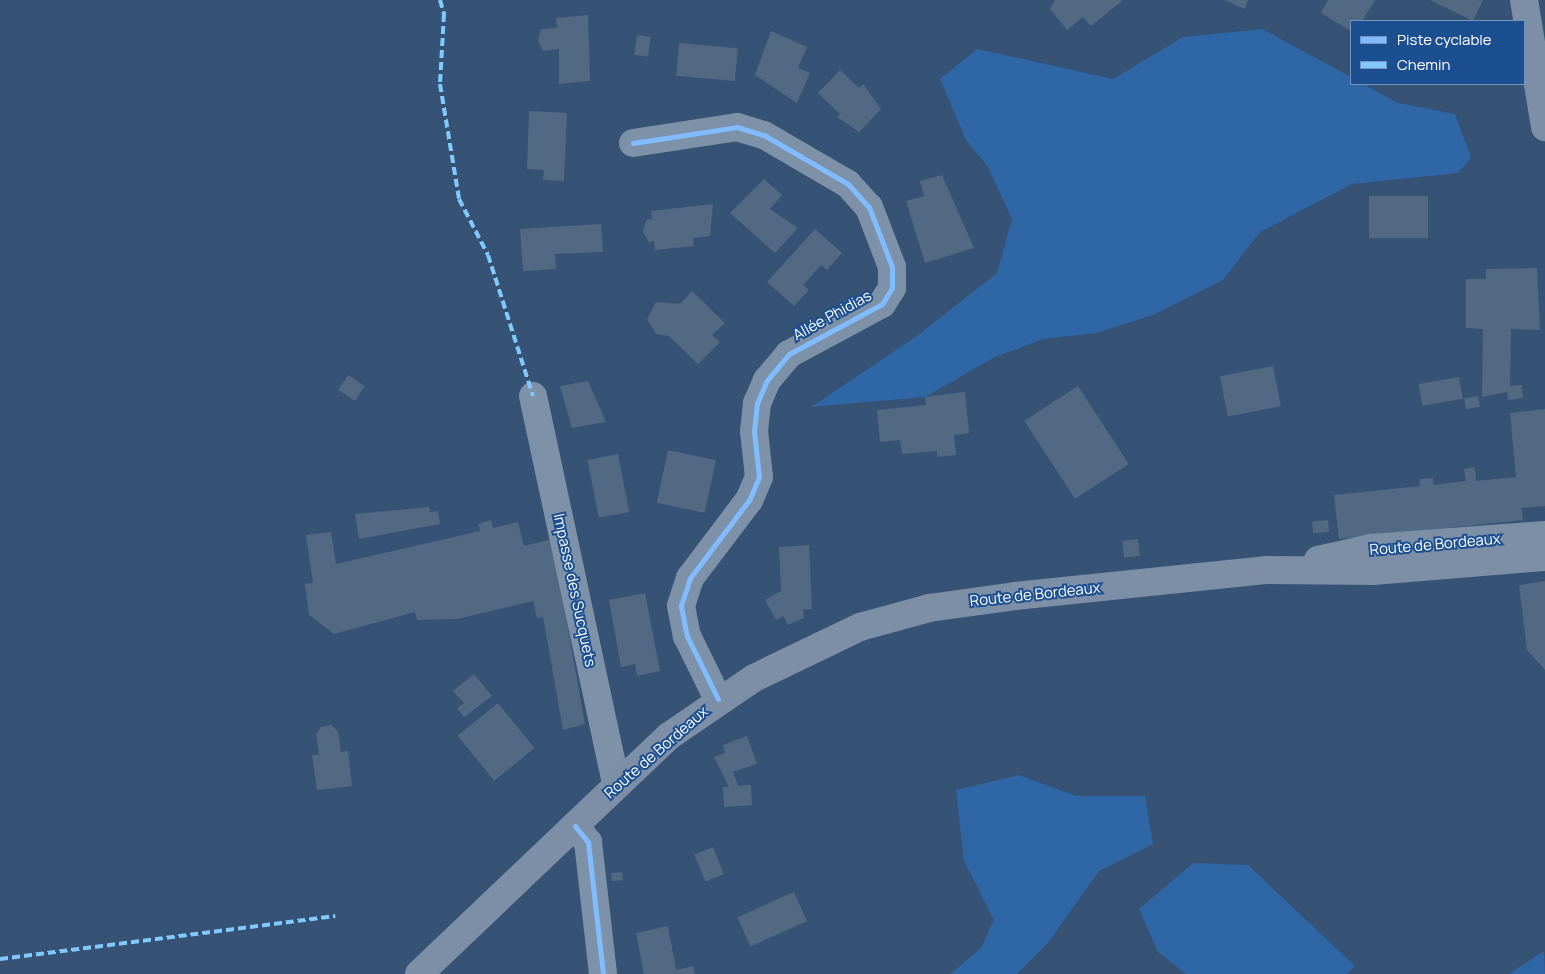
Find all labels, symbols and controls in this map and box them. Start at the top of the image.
legend [1350,20,1525,85]
text: Piste cyclable [1397,29,1492,50]
text: Chemin [1397,54,1450,75]
street label: Allée Phidias [790,286,874,344]
street label: Impasse des Sucquets [550,512,600,668]
street label: Route de Bordeaux [1369,529,1501,559]
street label: Route de Bordeaux [969,578,1101,610]
street label: Route de Bordeaux [601,702,711,802]

